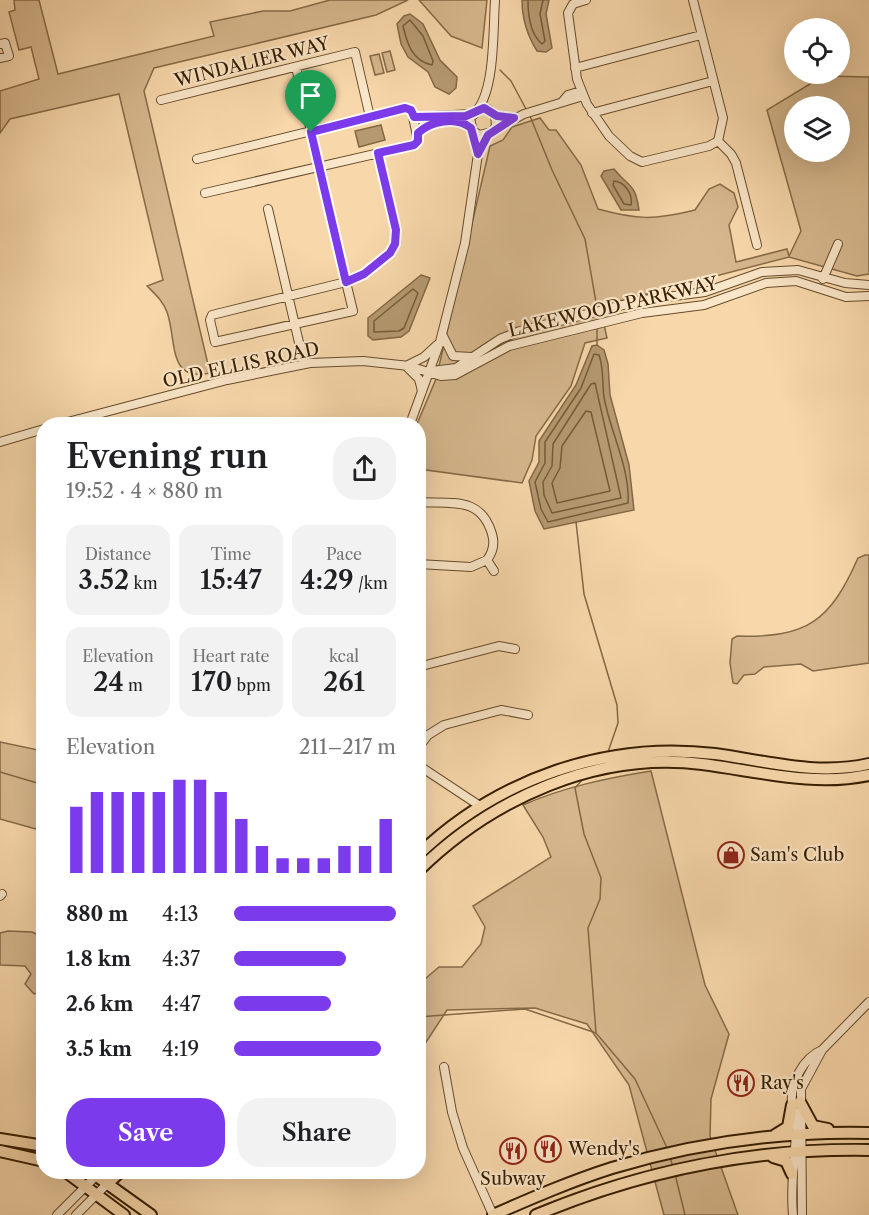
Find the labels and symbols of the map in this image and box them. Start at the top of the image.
street label: WINDALIER WAY [171,32,333,92]
pin [285,70,336,132]
street label: LAKEWOOD PARKWAY [506,272,721,342]
street label: OLD ELLIS ROAD [161,338,321,392]
shop icon: Sam's Club [716,840,746,870]
place label: Sam's Club [750,844,844,866]
restaurant icon: Ray's [726,1068,756,1098]
place label: Ray's [760,1072,804,1094]
restaurant icon: Wendy's [533,1134,563,1164]
restaurant icon: Subway [498,1136,528,1166]
place label: Wendy's [567,1138,640,1160]
place label: Subway [480,1168,547,1190]

